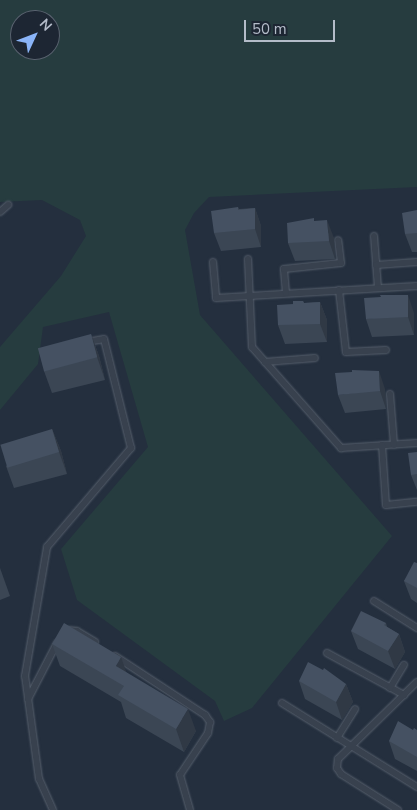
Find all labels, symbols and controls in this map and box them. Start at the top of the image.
north arrow [10,10,60,60]
scale bar [247,10,338,42]
text: N [35,15,56,35]
text: 50 m [252,19,287,39]

